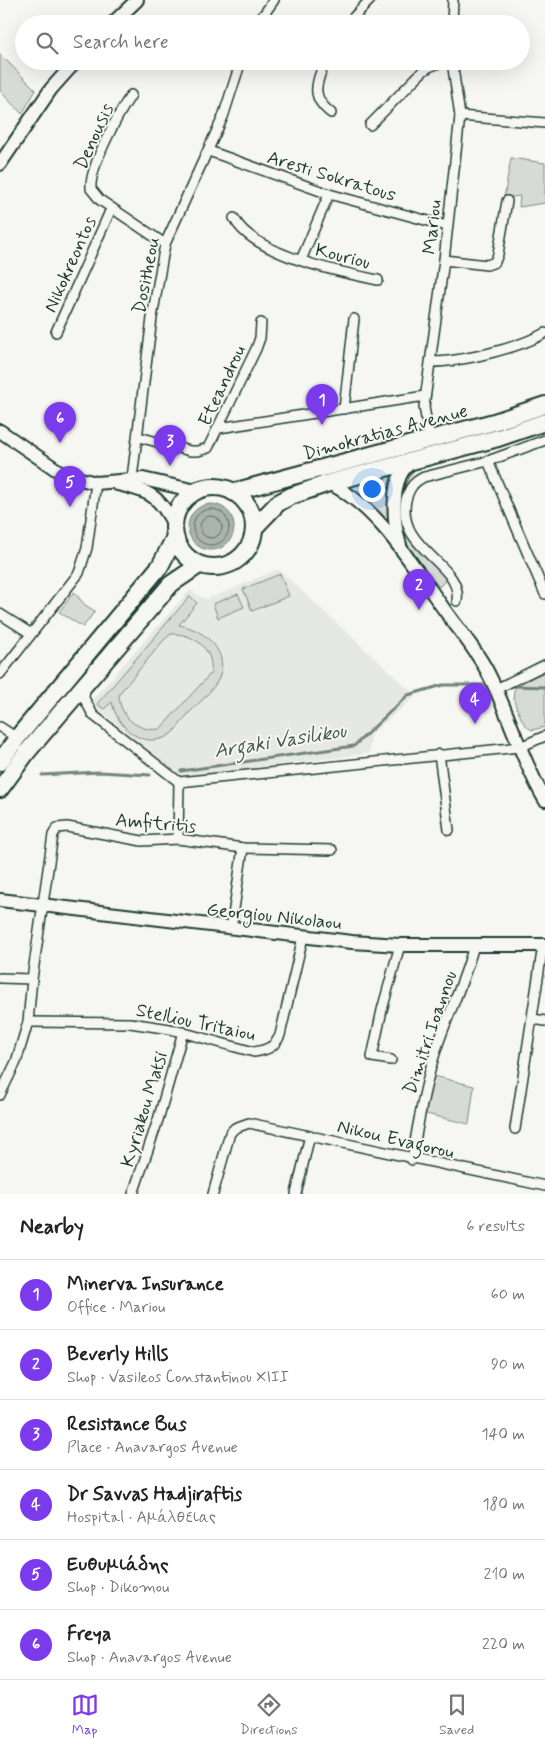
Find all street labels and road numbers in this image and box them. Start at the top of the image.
street label: Denousis [69,99,120,174]
street label: Aresti Sokratous [264,145,399,208]
street label: Mariou [417,199,448,256]
street label: Nikokreontos [38,212,103,317]
street label: Dositheou [127,235,166,316]
street label: Kouriou [313,238,373,275]
street label: Eteandrou [193,341,252,430]
street label: Dimokratias Avenue [300,398,470,466]
street label: Amfitritis [114,808,198,840]
street label: Georgiou Nikolaou [205,897,343,938]
street label: Dimitri Ioannou [398,967,463,1098]
street label: Stelliou Tritaiou [134,998,258,1047]
street label: Kyriakou Matsi [115,1049,174,1170]
street label: Nikou Evagorou [334,1114,457,1168]

